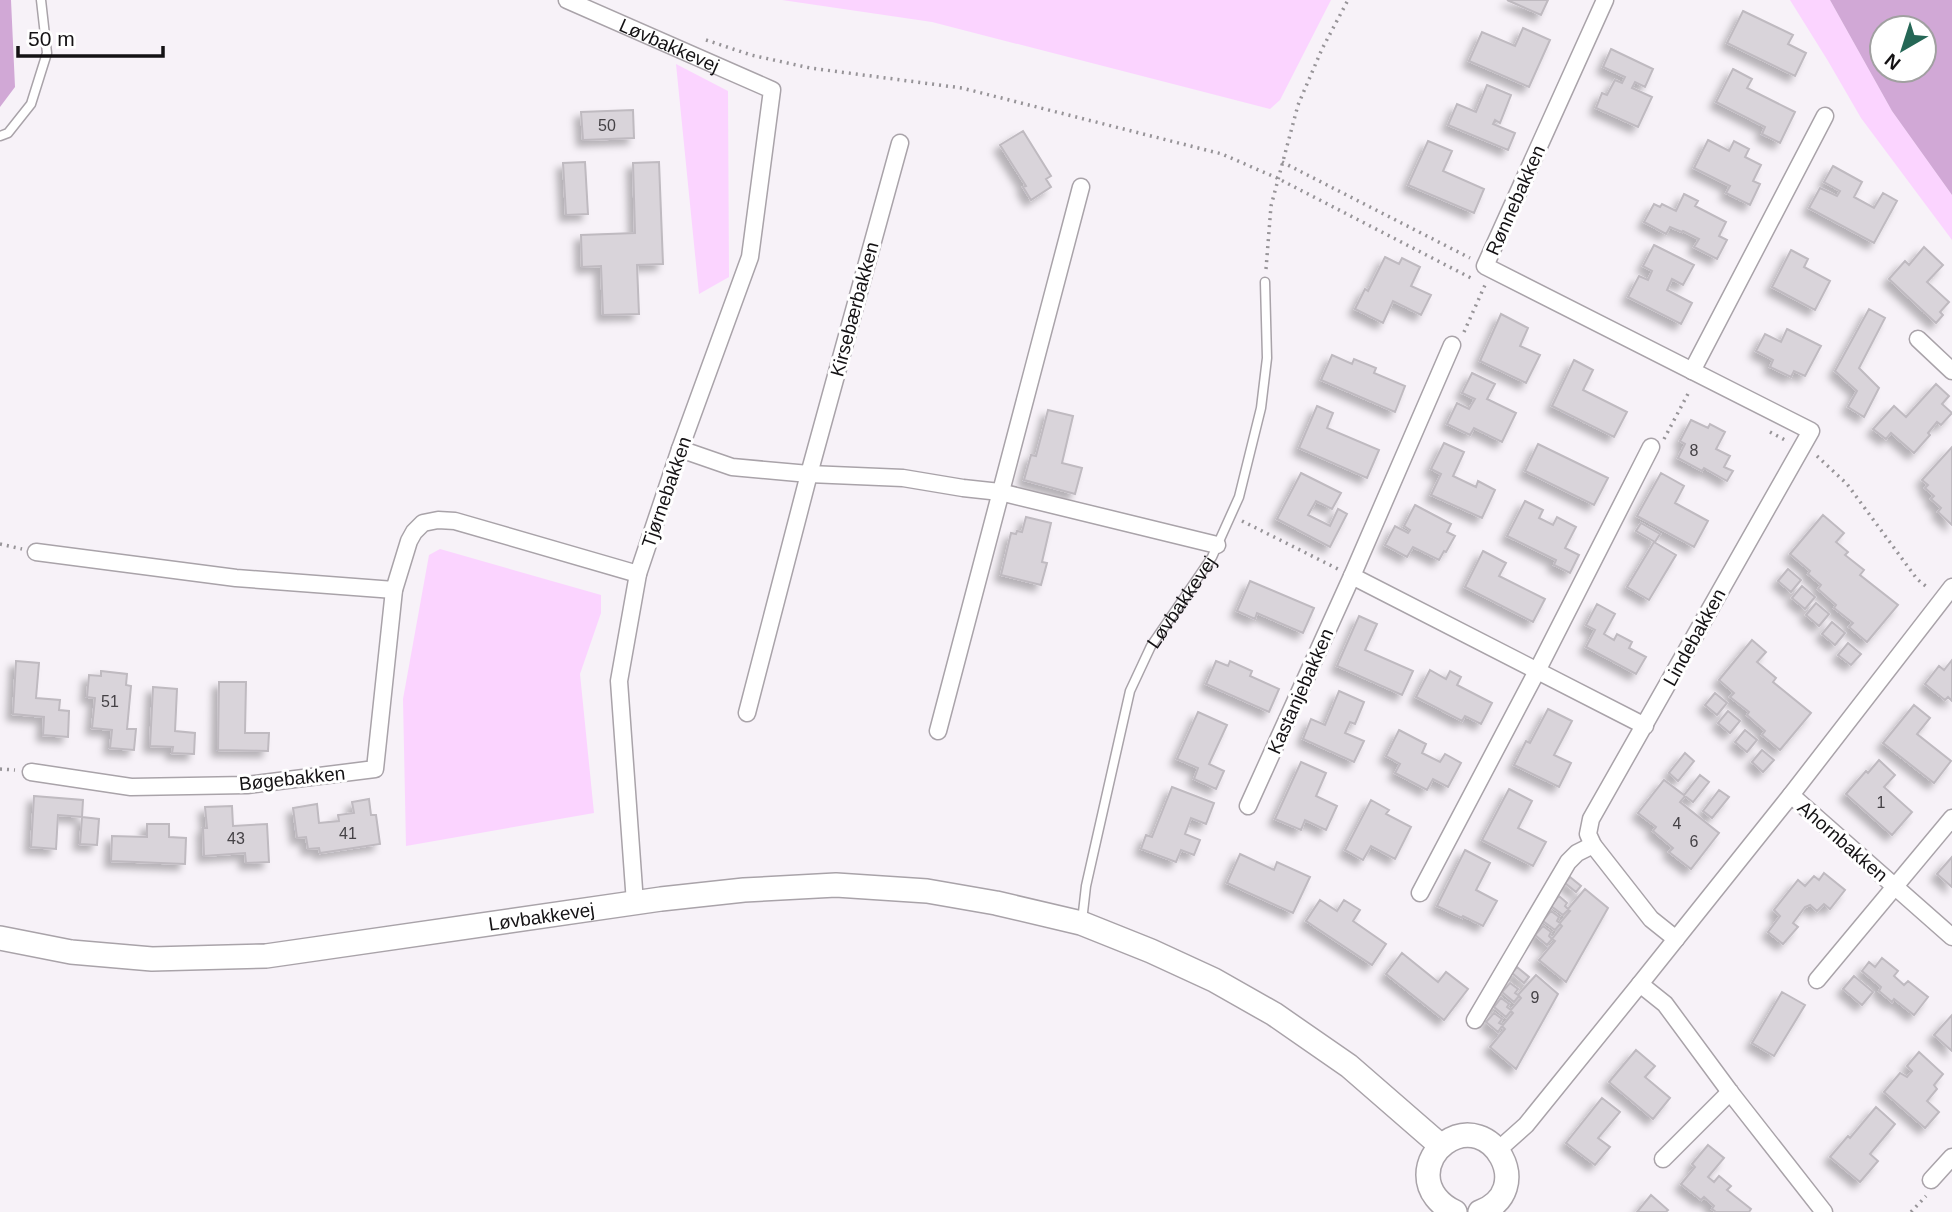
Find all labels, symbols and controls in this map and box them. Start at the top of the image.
scale bar [18,14,163,58]
street label: Løvbakkevej [616,14,722,77]
north arrow [1868,14,1938,84]
text: 50 m [28,27,75,50]
text: N [1881,49,1905,74]
house number: 50 [598,117,616,134]
street label: Rønnebakken [1482,142,1549,259]
street label: Kirsebærbakken [826,240,883,379]
street label: Tjørnebakken [638,434,695,551]
house number: 8 [1690,442,1699,459]
street label: Løvbakkevej [1143,552,1220,652]
street label: Lindebakken [1659,585,1730,689]
street label: Kastanjebakken [1263,625,1338,757]
house number: 51 [101,693,119,710]
street label: Bøgebakken [238,762,346,795]
house number: 1 [1877,794,1886,811]
street label: Ahornbakken [1794,797,1892,886]
house number: 4 [1673,815,1682,832]
house number: 41 [339,825,357,842]
house number: 43 [227,830,245,847]
house number: 6 [1690,833,1699,850]
street label: Løvbakkevej [487,899,596,935]
house number: 9 [1531,989,1540,1006]

